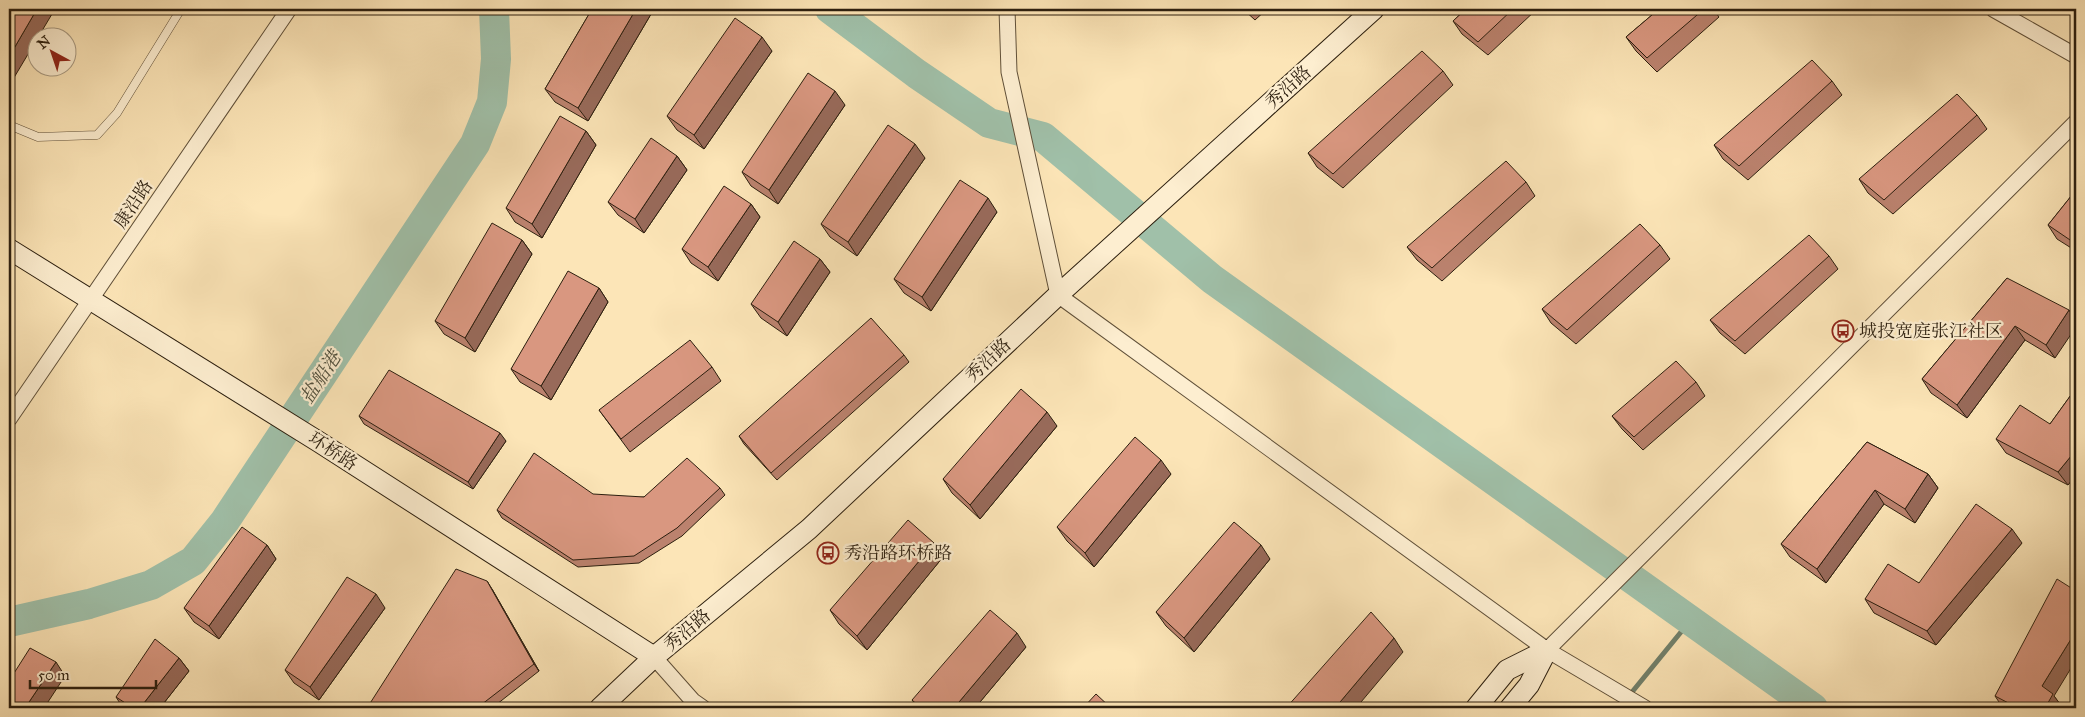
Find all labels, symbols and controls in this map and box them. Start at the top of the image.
north arrow [28,28,78,78]
text: N [34,32,54,53]
street label: 秀沿路 [1261,61,1315,113]
street label: 康沿路 [109,175,157,233]
bus stop icon: 城投宽庭张江社区 [1831,319,1855,343]
place label: 城投宽庭张江社区 [1859,320,2003,342]
street label: 秀沿路 [961,334,1015,386]
water label: 盐船港 [295,345,347,407]
street label: 环桥路 [304,427,362,475]
bus stop icon: 秀沿路环桥路 [816,541,840,565]
place label: 秀沿路环桥路 [844,542,952,564]
street label: 秀沿路 [659,604,715,656]
scale bar [30,657,156,689]
text: 50 m [38,666,70,684]

